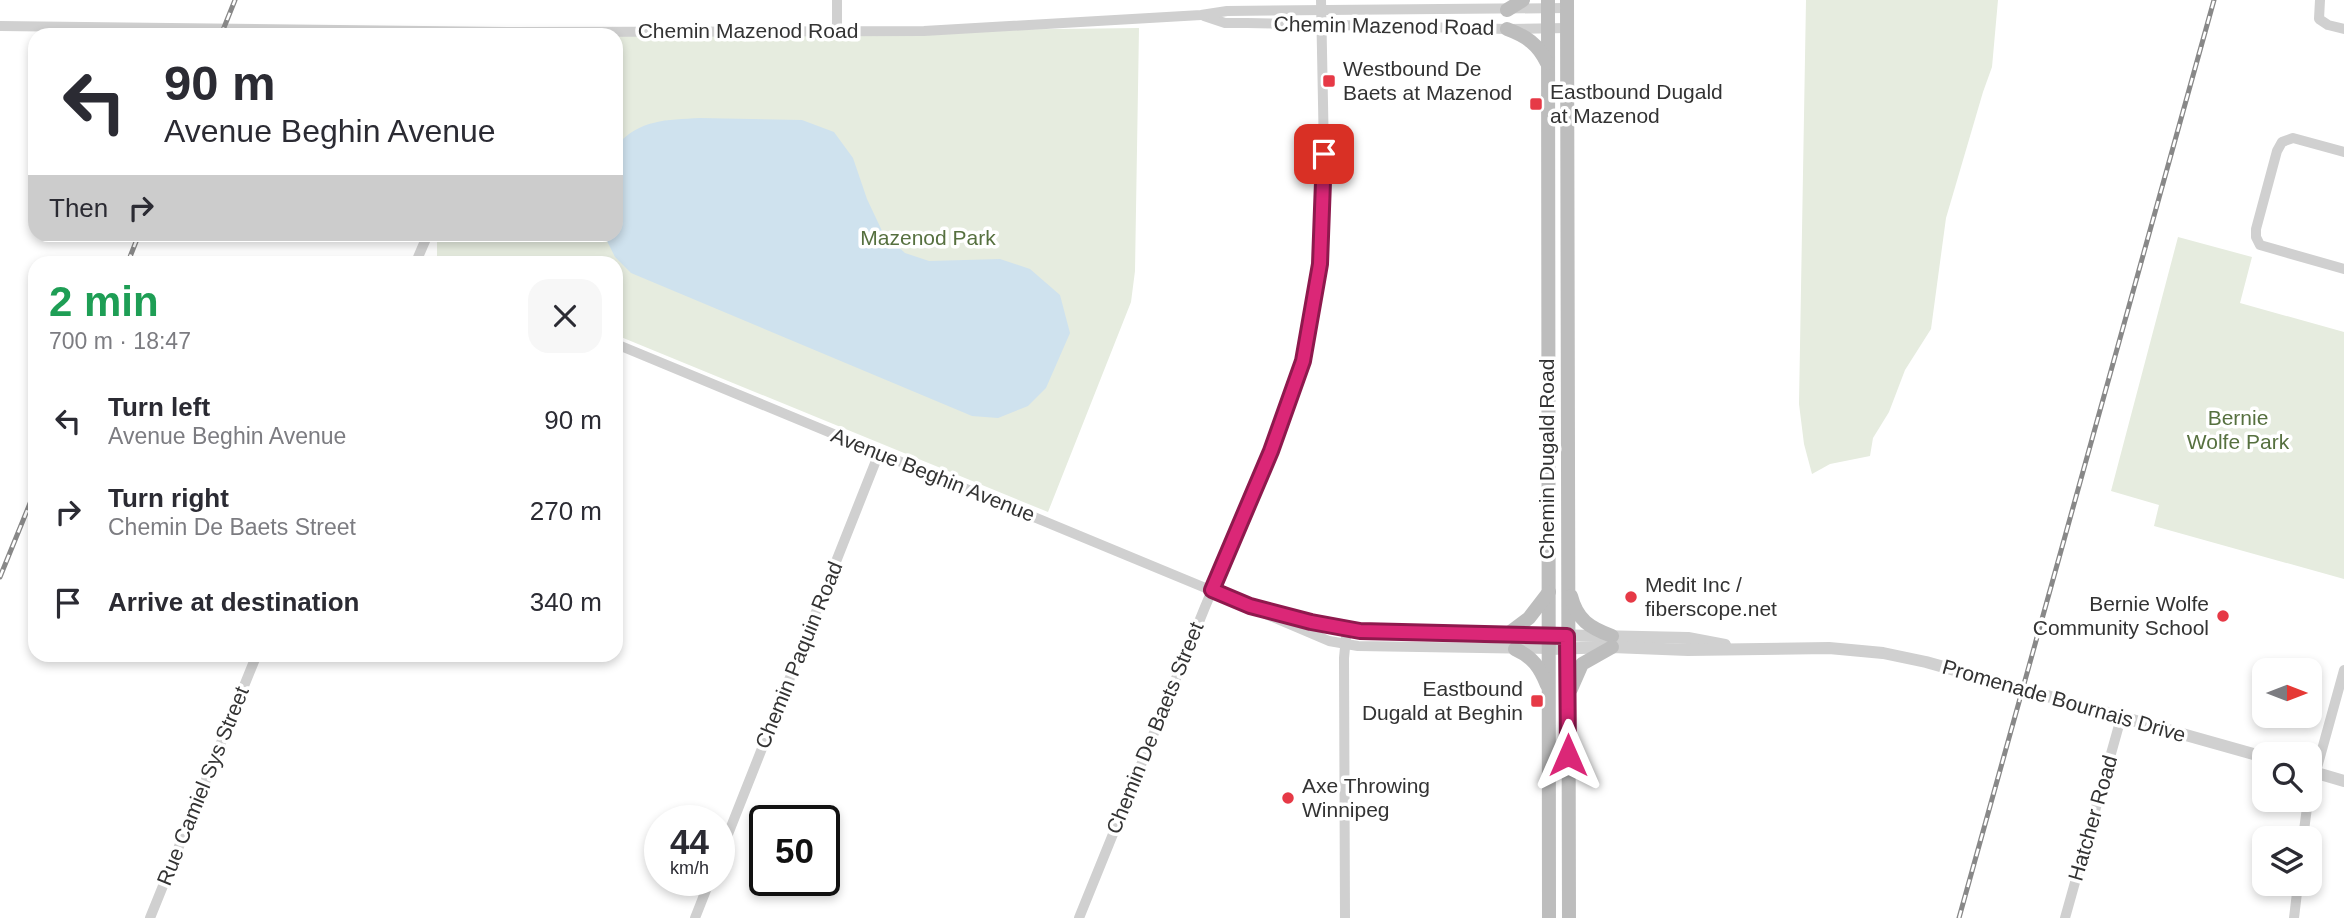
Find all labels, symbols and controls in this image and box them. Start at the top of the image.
street label: Chemin Mazenod Road [1274,12,1495,39]
street label: Chemin Mazenod Road [638,19,858,42]
icon: left [49,56,140,147]
text: 90 m [164,56,276,110]
place label: Westbound De Baets at Mazenod [1343,57,1512,104]
marker: Westbound De Baets at Mazenod [1321,73,1337,89]
place label: Eastbound Dugald at Mazenod [1550,80,1723,127]
marker: Eastbound Dugald at Mazenod [1528,96,1544,112]
text: Avenue Beghin Avenue [164,113,496,149]
pin [1294,124,1354,184]
icon: arrive [1305,135,1343,173]
icon: right [122,189,160,227]
text: Then [49,193,108,223]
park label: Mazenod Park [860,226,996,249]
text: 2 min [49,278,159,325]
button: close [528,279,602,353]
text: 700 m · 18:47 [49,328,191,354]
street label: Chemin Dugald Road [1535,359,1558,559]
text: Turn left [108,392,210,422]
icon: left [49,402,87,440]
text: 90 m [544,405,602,435]
park label: Bernie Wolfe Park [2187,406,2290,453]
text: Avenue Beghin Avenue [108,423,346,449]
street label: Avenue Beghin Avenue [828,423,1038,526]
text: Turn right [108,483,229,513]
icon: right [49,493,87,531]
text: 270 m [530,496,602,526]
text: Chemin De Baets Street [108,514,356,540]
street label: Chemin Paquin Road [750,558,847,752]
place label: Medit Inc / fiberscope.net [1645,573,1777,620]
icon: arrive [49,584,87,622]
text: Arrive at destination [108,587,359,617]
text: 340 m [530,587,602,617]
marker: Medit Inc / fiberscope.net [1623,589,1639,605]
place label: Bernie Wolfe Community School [2033,592,2209,639]
marker: Bernie Wolfe Community School [2215,608,2231,624]
street label: Chemin De Baets Street [1101,618,1208,837]
street label: Promenade Bournais Drive [1940,655,2188,746]
north arrow [2252,658,2322,728]
map controls [2252,658,2322,896]
place label: Eastbound Dugald at Beghin [1362,677,1523,724]
street label: Rue Camiel Sys Street [152,683,253,889]
marker: Eastbound Dugald at Beghin [1529,693,1545,709]
position arrow [1531,718,1605,792]
button: search [2252,742,2322,812]
street label: Hatcher Road [2064,752,2121,883]
place label: Axe Throwing Winnipeg [1302,774,1430,821]
marker: Axe Throwing Winnipeg [1280,790,1296,806]
speed limit sign: 50 [749,805,840,896]
text: 44 [670,822,709,861]
button: layers [2252,826,2322,896]
text: km/h [670,858,709,878]

